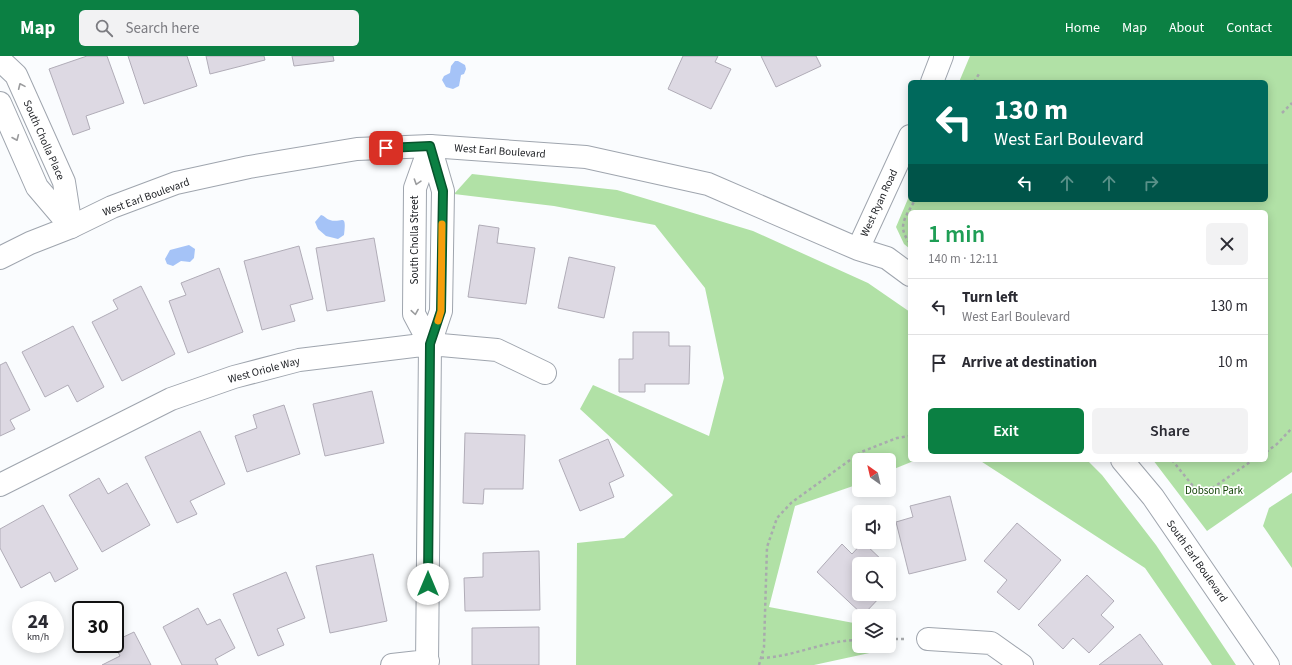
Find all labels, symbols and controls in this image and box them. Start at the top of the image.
search box [79,10,359,46]
text: Map [20,15,55,42]
icon: search [93,17,115,39]
text: Search here [125,18,199,39]
text: Home [1065,18,1100,38]
text: Map [1122,18,1147,38]
text: About [1169,18,1204,38]
text: Contact [1226,18,1272,38]
one-way arrow [17,83,25,90]
text: 130 m [994,90,1068,130]
icon: left [928,96,980,148]
street label: South Cholla Place [20,98,69,183]
text: West Earl Boulevard [994,127,1144,152]
pin [369,131,403,165]
one-way arrow [11,135,19,142]
icon: arrive [375,137,397,159]
street label: West Earl Boulevard [454,140,546,162]
street label: West Ryan Road [857,167,901,239]
icon: left [1014,172,1036,194]
icon: ahead [1056,172,1078,194]
icon: ahead [1098,172,1120,194]
icon: right [1140,172,1162,194]
street label: West Earl Boulevard [100,174,192,220]
one-way arrow [413,179,422,186]
street label: South Cholla Street [407,195,422,284]
text: 1 min [928,217,985,252]
button: close [1206,223,1248,265]
text: 140 m · 12:11 [928,250,998,268]
text: Turn left [962,287,1018,308]
icon: left [928,296,950,318]
text: 130 m [1210,296,1248,317]
one-way arrow [410,308,419,315]
text: West Earl Boulevard [962,308,1070,326]
icon: arrive [928,352,950,374]
text: Arrive at destination [962,352,1097,373]
text: 10 m [1218,352,1248,373]
street label: West Oriole Way [226,353,302,387]
button: Exit [928,408,1084,454]
button: Share [1092,408,1248,454]
north arrow [852,453,896,497]
map controls [852,453,896,653]
park label: Dobson Park [1185,483,1244,498]
button: sound [852,505,896,549]
street label: South Earl Boulevard [1163,517,1231,605]
button: search [852,557,896,601]
position arrow [407,563,449,605]
speed limit sign: 30 [72,601,124,653]
text: 24 [27,608,49,636]
button: layers [852,609,896,653]
text: km/h [27,630,49,644]

